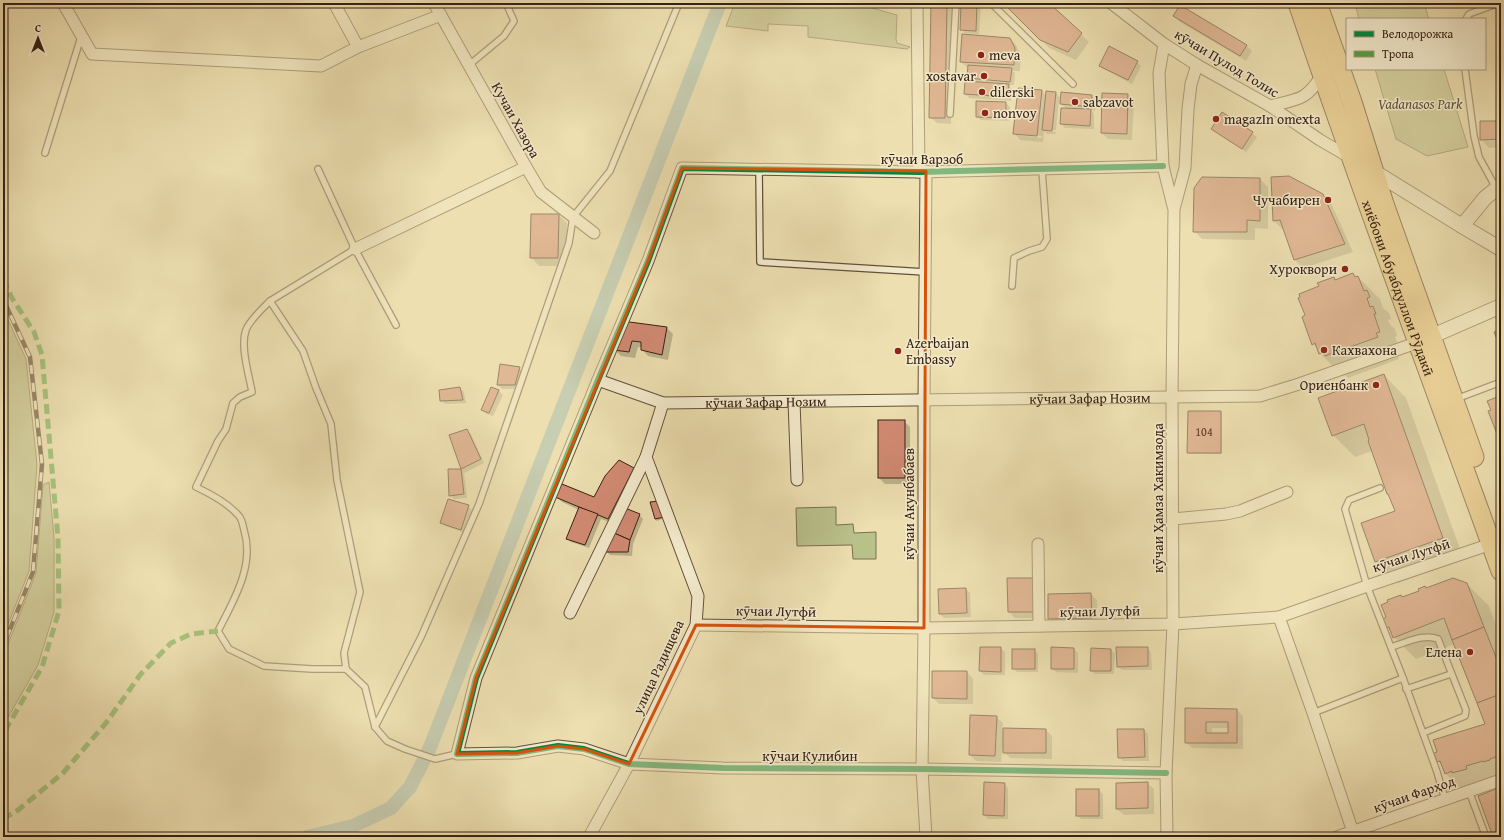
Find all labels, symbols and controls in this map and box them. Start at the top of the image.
north arrow [18,18,58,58]
legend [1346,18,1486,70]
text: С [35,20,41,36]
street label: кӯчаи Пулод Толис [1171,24,1283,102]
text: Велодорожка [1382,25,1453,42]
place label: meva [989,45,1021,65]
text: Тропа [1382,45,1414,62]
marker: meva [976,50,986,60]
place label: xostavar [926,66,976,86]
marker: xostavar [979,71,989,81]
street label: Кучаи Хазора [487,78,545,162]
place label: dilerski [990,82,1034,102]
marker: dilerski [977,87,987,97]
place label: sabzavot [1083,92,1134,112]
park label: Vadanasos Park [1378,94,1463,114]
marker: sabzavot [1070,97,1080,107]
place label: nonvoy [993,103,1037,123]
marker: nonvoy [980,108,990,118]
place label: magazIn omexta [1224,109,1321,129]
marker: magazIn omexta [1211,114,1221,124]
street label: кӯчаи Варзоб [881,149,963,169]
place label: Чучабирен [1252,190,1320,210]
marker: Чучабирен [1323,195,1333,205]
street label: хиёбони Абуабдуллои Рӯдакӣ [1357,197,1439,379]
place label: Хуроквори [1269,259,1337,279]
marker: Хуроквори [1340,264,1350,274]
place label: Azerbaijan Embassy [906,333,969,369]
place label: Кахвахона [1332,340,1397,360]
marker: Кахвахона [1319,345,1329,355]
marker: Azerbaijan Embassy [893,346,903,356]
place label: Ориенбанк [1300,375,1369,395]
marker: Ориенбанк [1371,380,1381,390]
street label: кӯчаи Зафар Нозим [1029,387,1151,409]
street label: кӯчаи Зафар Нозим [705,391,827,413]
street label: кӯчаи Ҳамза Хакимзода [1148,423,1168,573]
house number: 104 [1195,423,1213,440]
street label: кӯчаи Акунбабаев [899,448,919,560]
street label: кӯчаи Лутфӣ [1370,533,1452,577]
street label: кӯчаи Лутфӣ [736,600,816,622]
street label: кӯчаи Лутфӣ [1060,600,1140,622]
street label: улица Радищева [627,616,689,718]
place label: Елена [1426,642,1462,662]
marker: Елена [1465,647,1475,657]
street label: кӯчаи Кулибин [762,746,858,766]
street label: кӯчаи Фарҳод [1370,771,1458,817]

